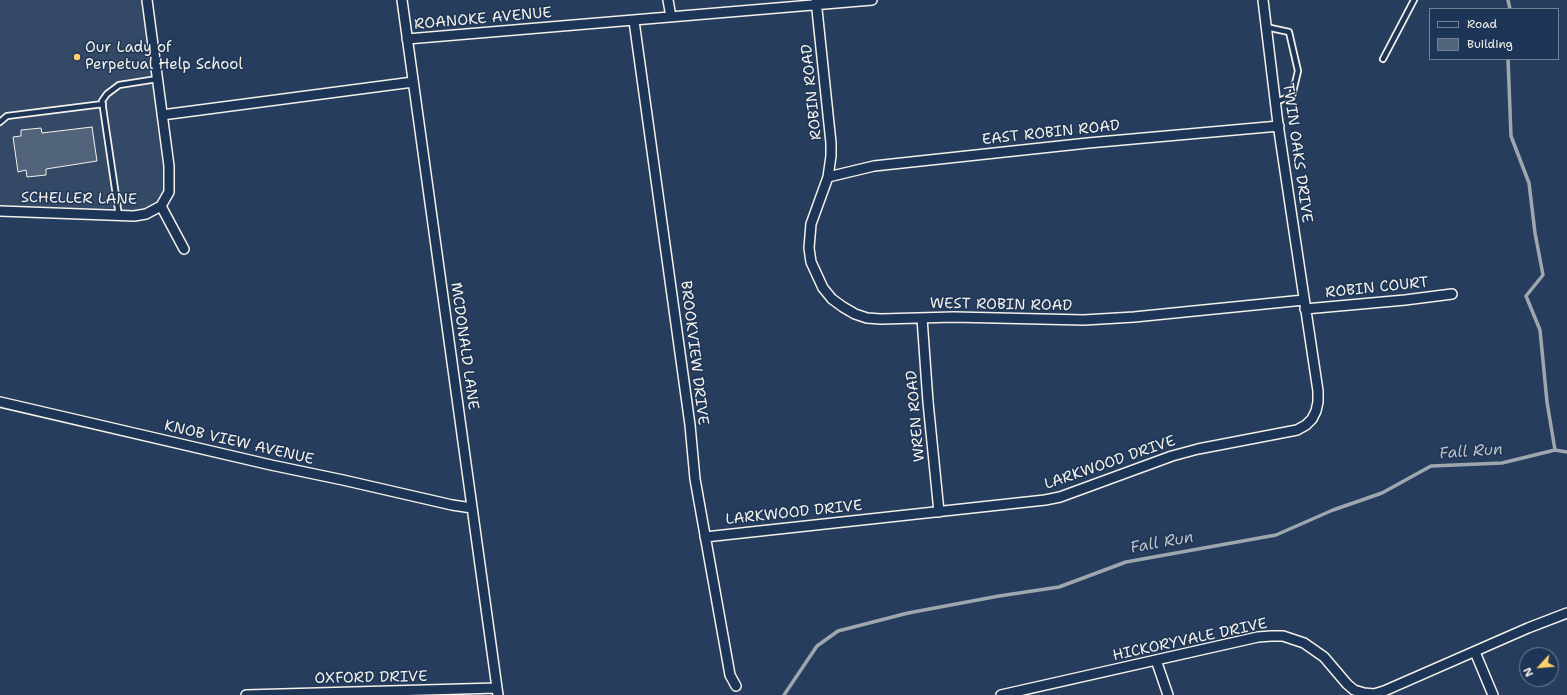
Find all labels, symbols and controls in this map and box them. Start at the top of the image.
street label: ROANOKE AVENUE [413,4,553,34]
legend [1429,8,1559,60]
text: Road [1467,16,1497,32]
text: Building [1467,36,1513,52]
place label: Our Lady of Perpetual Help School [85,39,243,74]
street label: ROBIN ROAD [798,43,826,141]
marker: Our Lady of Perpetual Help School [72,52,82,62]
street label: TWIN OAKS DRIVE [1278,82,1316,224]
street label: EAST ROBIN ROAD [981,117,1121,149]
street label: SCHELLER LANE [21,189,137,209]
street label: ROBIN COURT [1325,274,1429,302]
street label: BROOKVIEW DRIVE [676,280,712,426]
street label: MCDONALD LANE [446,281,482,411]
street label: WEST ROBIN ROAD [930,295,1072,315]
street label: WREN ROAD [903,369,929,463]
street label: KNOB VIEW AVENUE [162,417,316,469]
street label: LARKWOOD DRIVE [1042,432,1178,494]
water label: Fall Run [1439,440,1503,464]
street label: LARKWOOD DRIVE [725,497,863,529]
water label: Fall Run [1129,528,1195,558]
street label: HICKORYVALE DRIVE [1111,615,1269,665]
north arrow [1519,647,1559,687]
text: N [1520,665,1537,679]
street label: OXFORD DRIVE [314,668,428,688]

